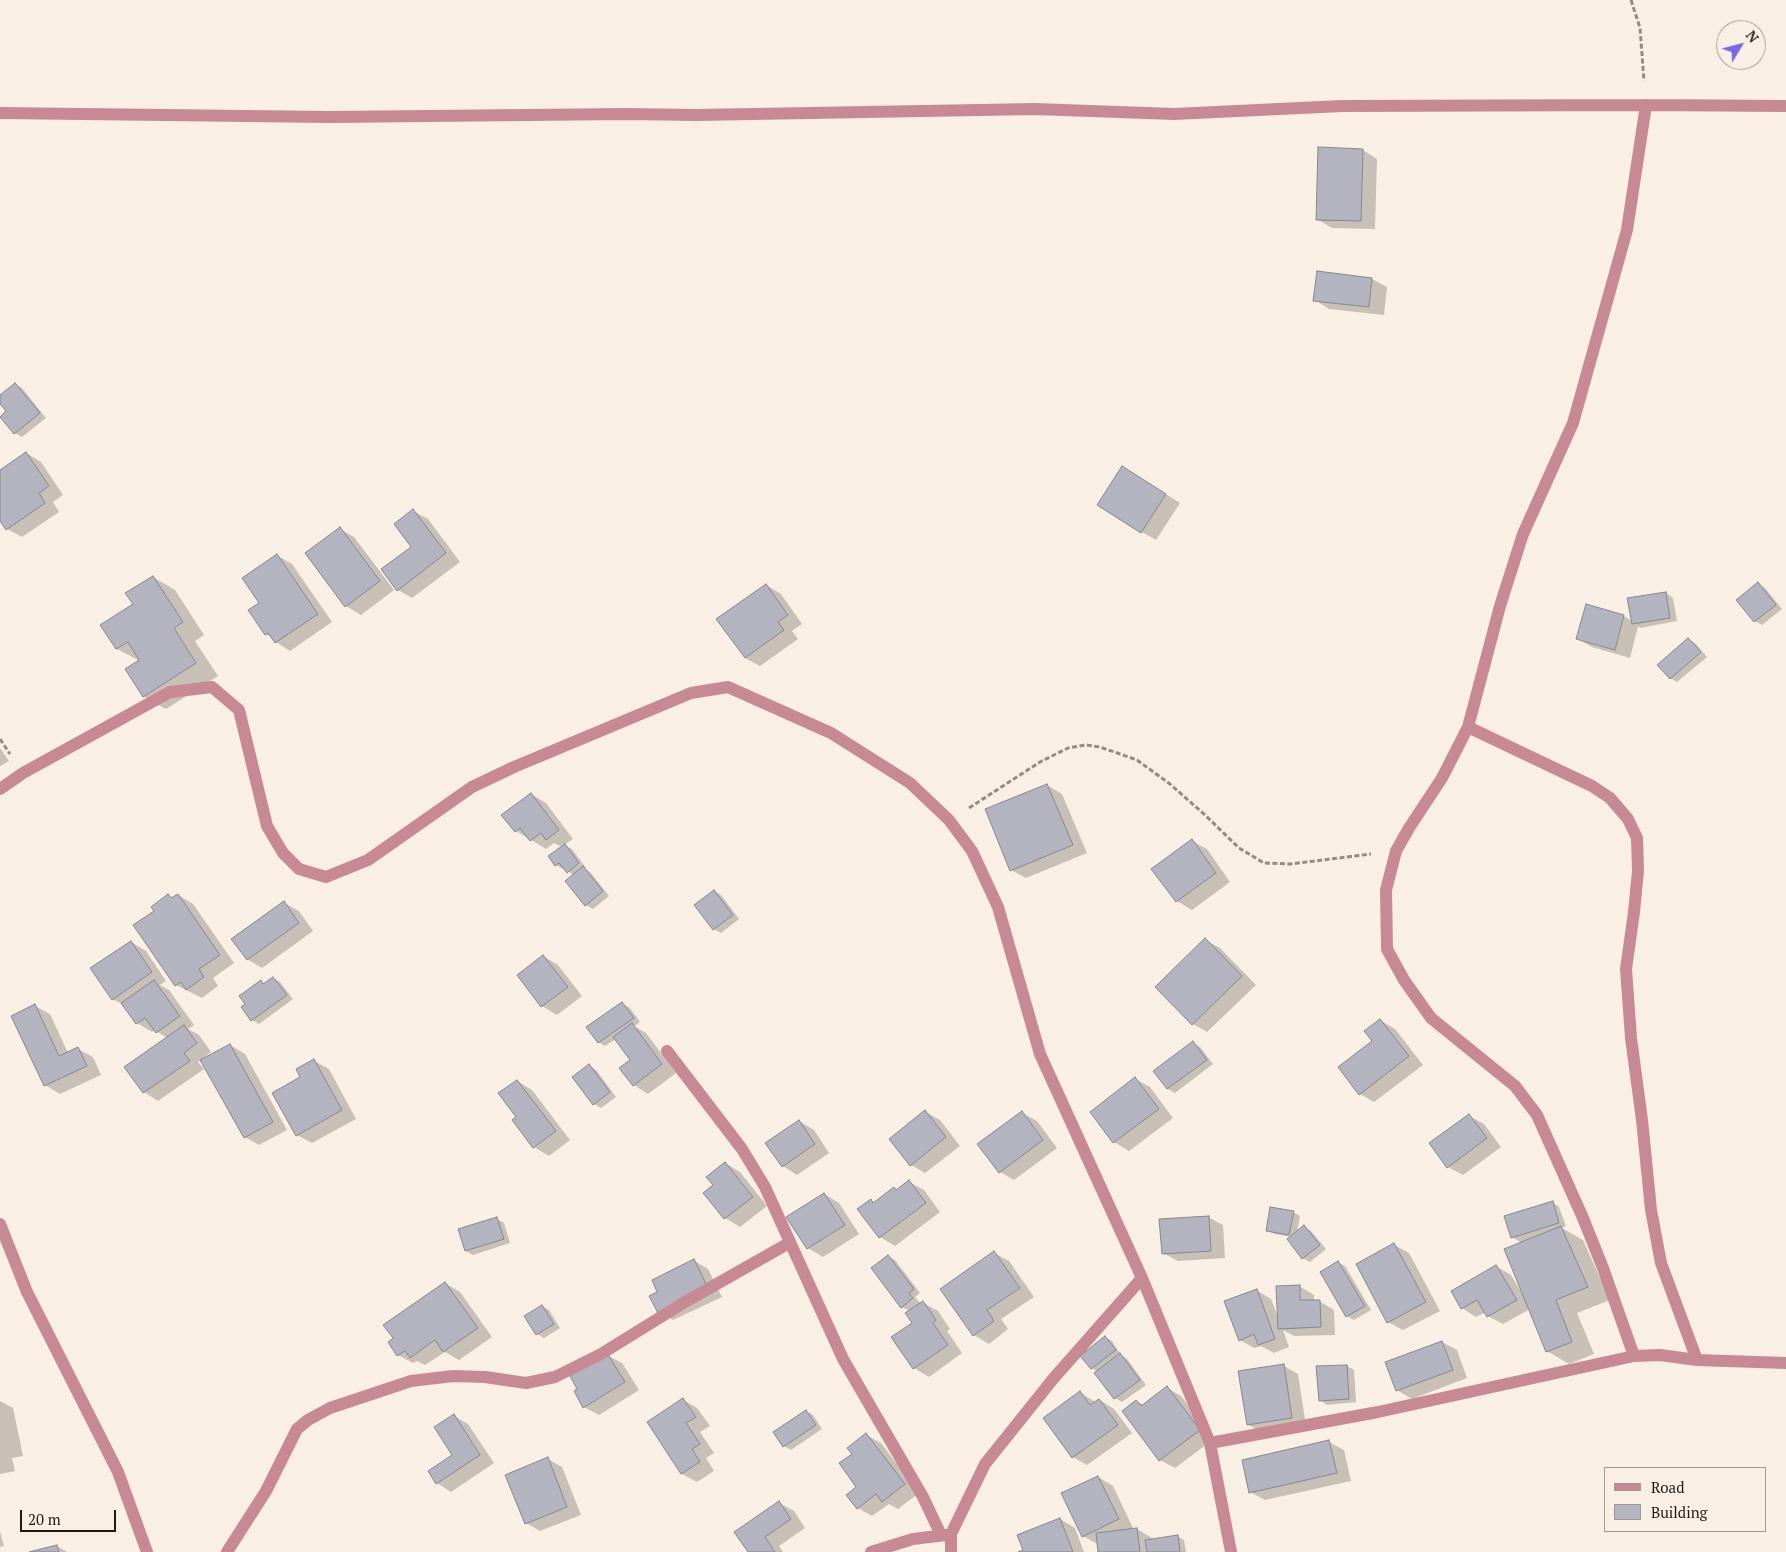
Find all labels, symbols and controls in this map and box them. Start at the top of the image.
north arrow [1716,20,1766,70]
text: N [1742,26,1763,46]
legend [1604,1467,1766,1532]
text: Road [1651,1477,1684,1497]
scale bar [22,1500,119,1532]
text: Building [1651,1502,1708,1522]
text: 20 m [28,1509,61,1529]

